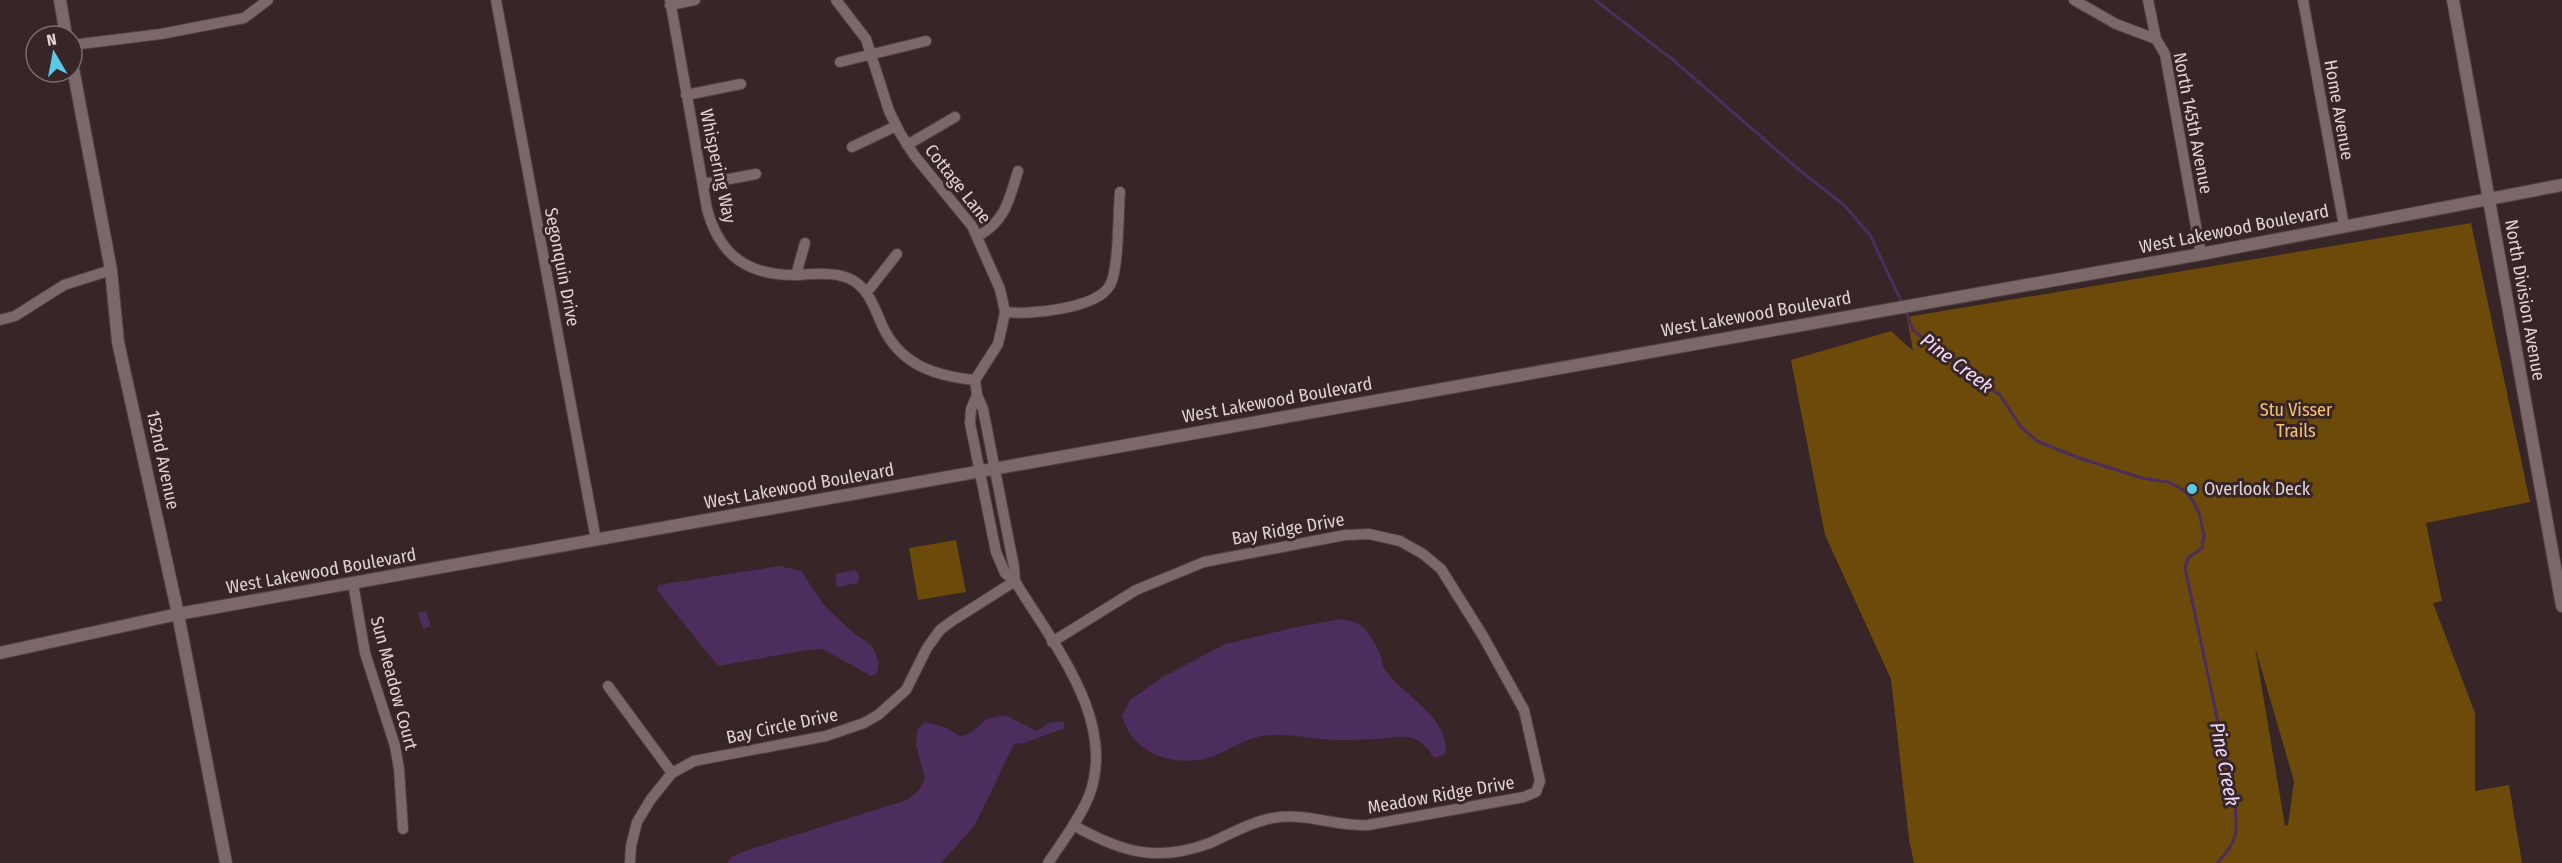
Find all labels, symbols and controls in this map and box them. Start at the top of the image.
north arrow [24,24,84,84]
text: N [45,30,58,50]
street label: North 145th Avenue [2168,50,2218,196]
street label: Home Avenue [2319,58,2359,162]
street label: Whispering Way [695,107,741,225]
street label: Cottage Lane [920,140,996,228]
street label: West Lakewood Boulevard [2137,200,2331,258]
street label: Segonquin Drive [540,206,584,328]
street label: North Division Avenue [2500,218,2550,382]
street label: West Lakewood Boulevard [1659,286,1853,342]
water label: Pine Creek [1916,328,1998,398]
street label: West Lakewood Boulevard [1180,372,1374,428]
park label: Stu Visser Trails [2260,399,2333,442]
street label: 152nd Avenue [142,409,184,512]
street label: West Lakewood Boulevard [702,458,896,514]
place label: Overlook Deck [2204,478,2311,500]
marker: Overlook Deck [2185,482,2199,496]
street label: Bay Ridge Drive [1230,508,1346,550]
street label: West Lakewood Boulevard [224,543,418,599]
street label: Sun Meadow Court [366,614,422,752]
street label: Bay Circle Drive [724,703,840,749]
water label: Pine Creek [2205,720,2245,808]
street label: Meadow Ridge Drive [1366,771,1516,819]

